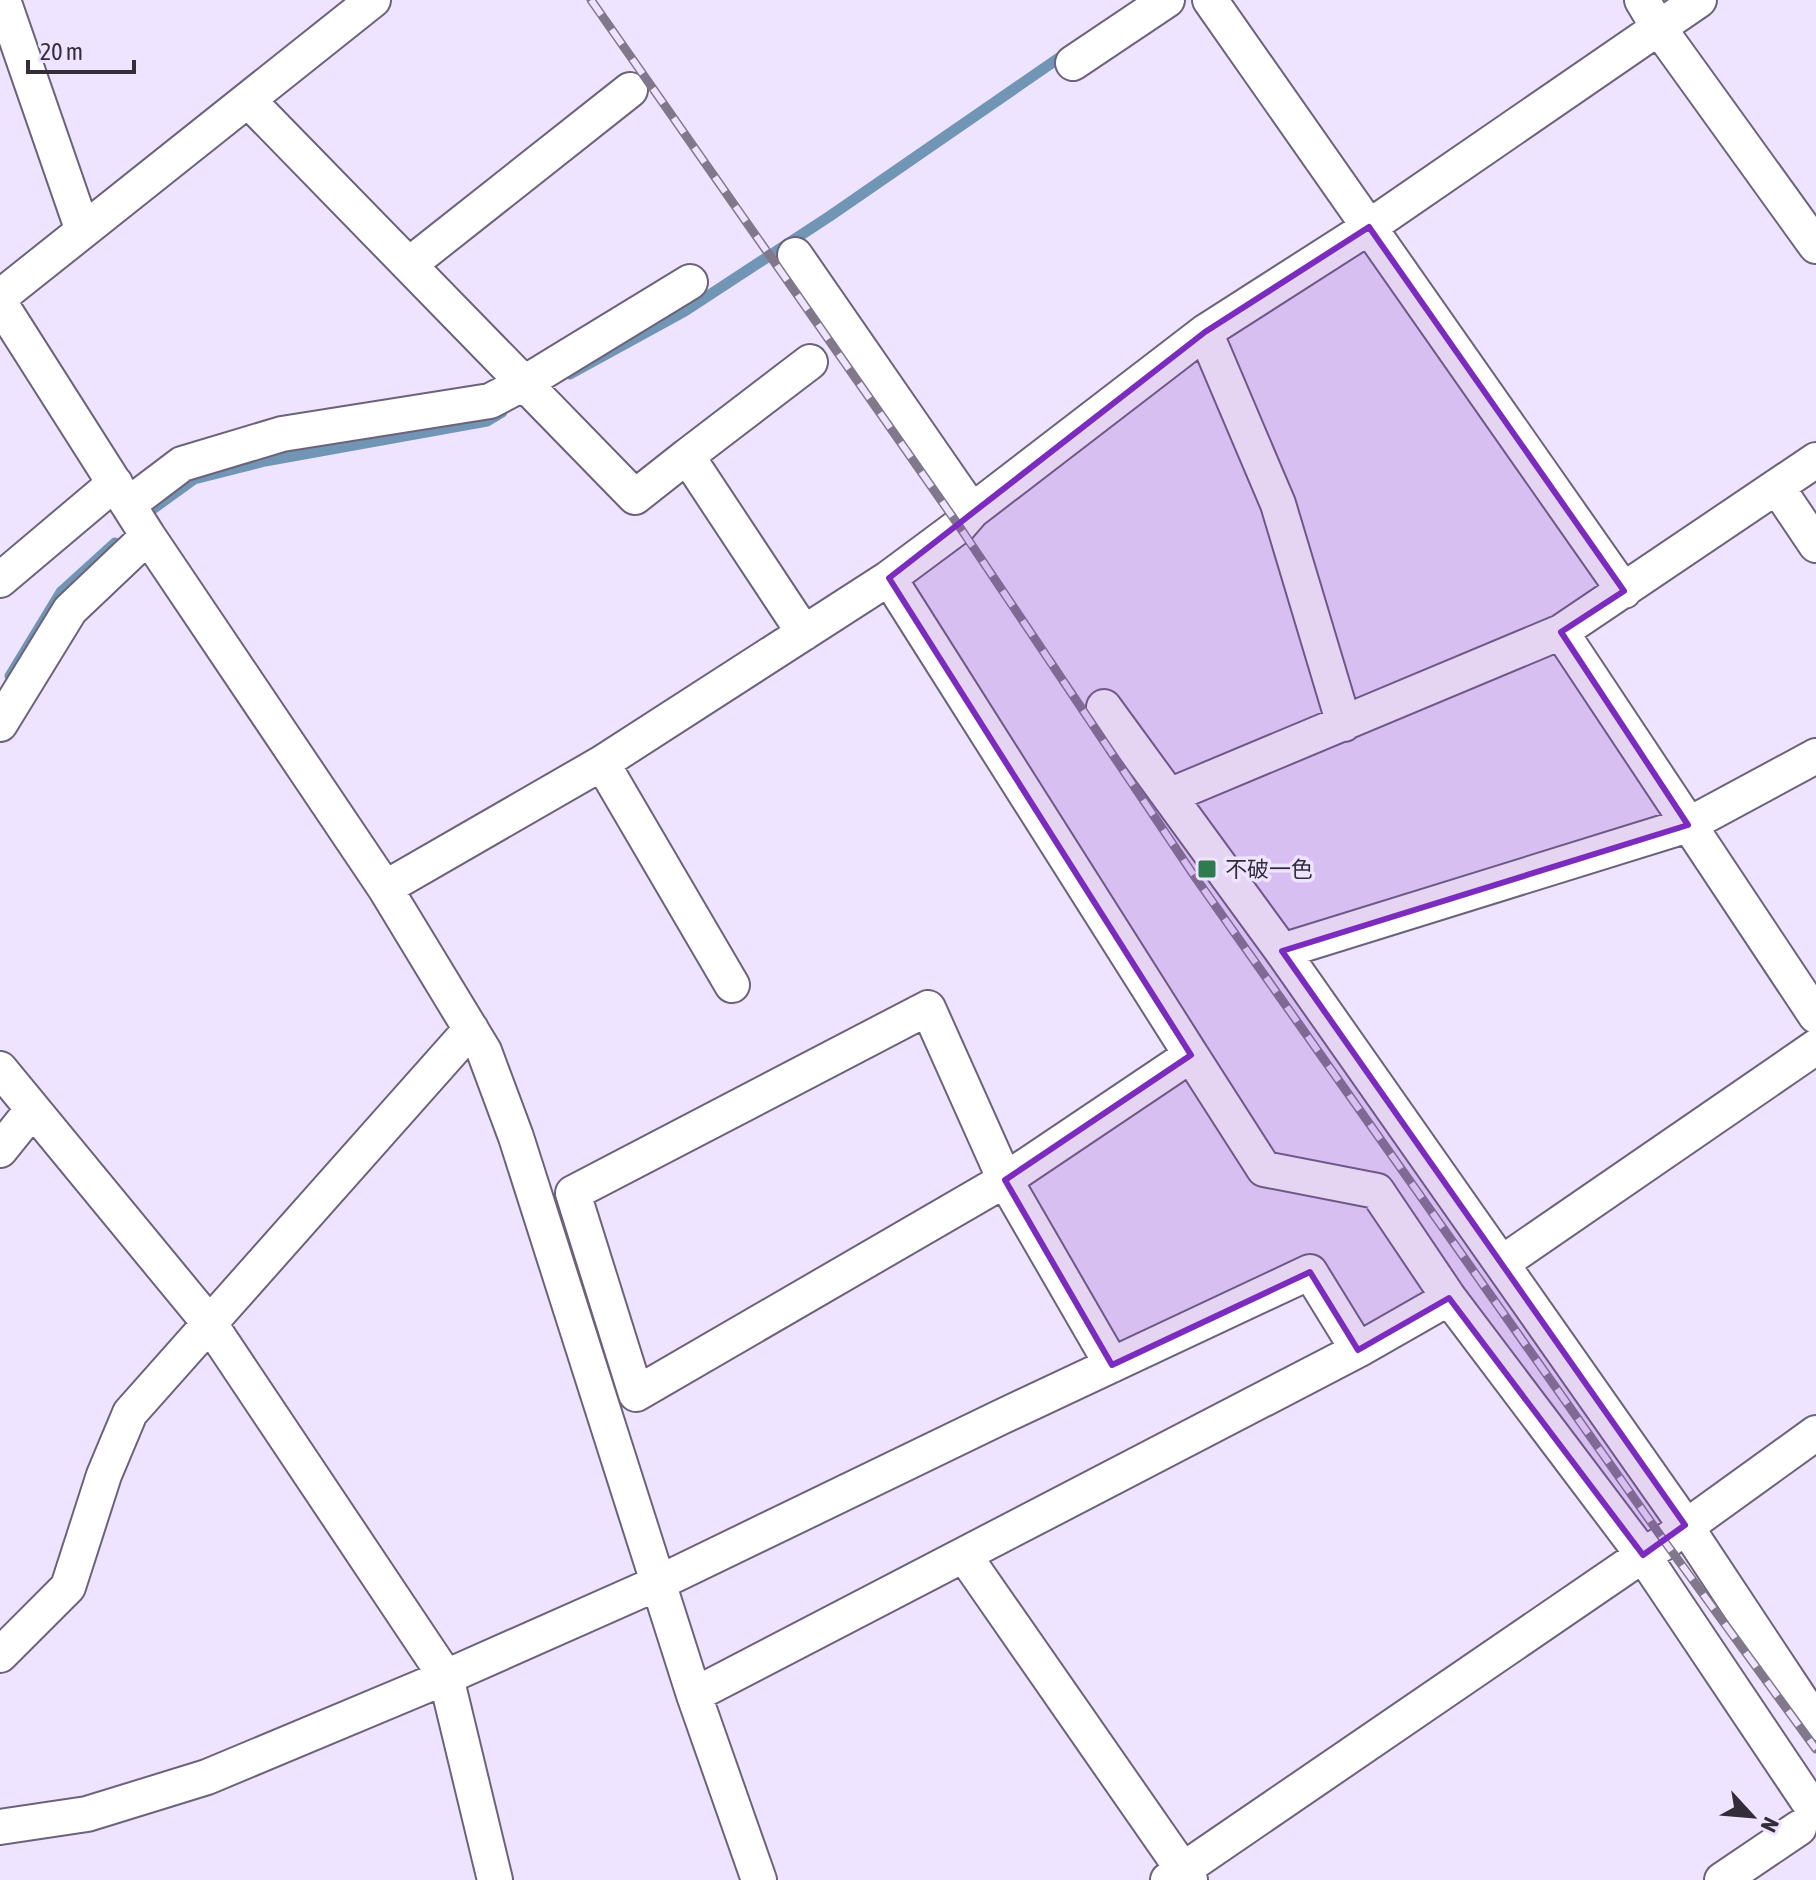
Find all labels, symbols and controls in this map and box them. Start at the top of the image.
scale bar [28,24,134,74]
text: 20 m [40,38,83,65]
place label: 不破一色 [1225,856,1313,882]
marker: 不破一色 [1196,858,1218,880]
north arrow [1712,1776,1792,1856]
text: N [1755,1813,1785,1836]

